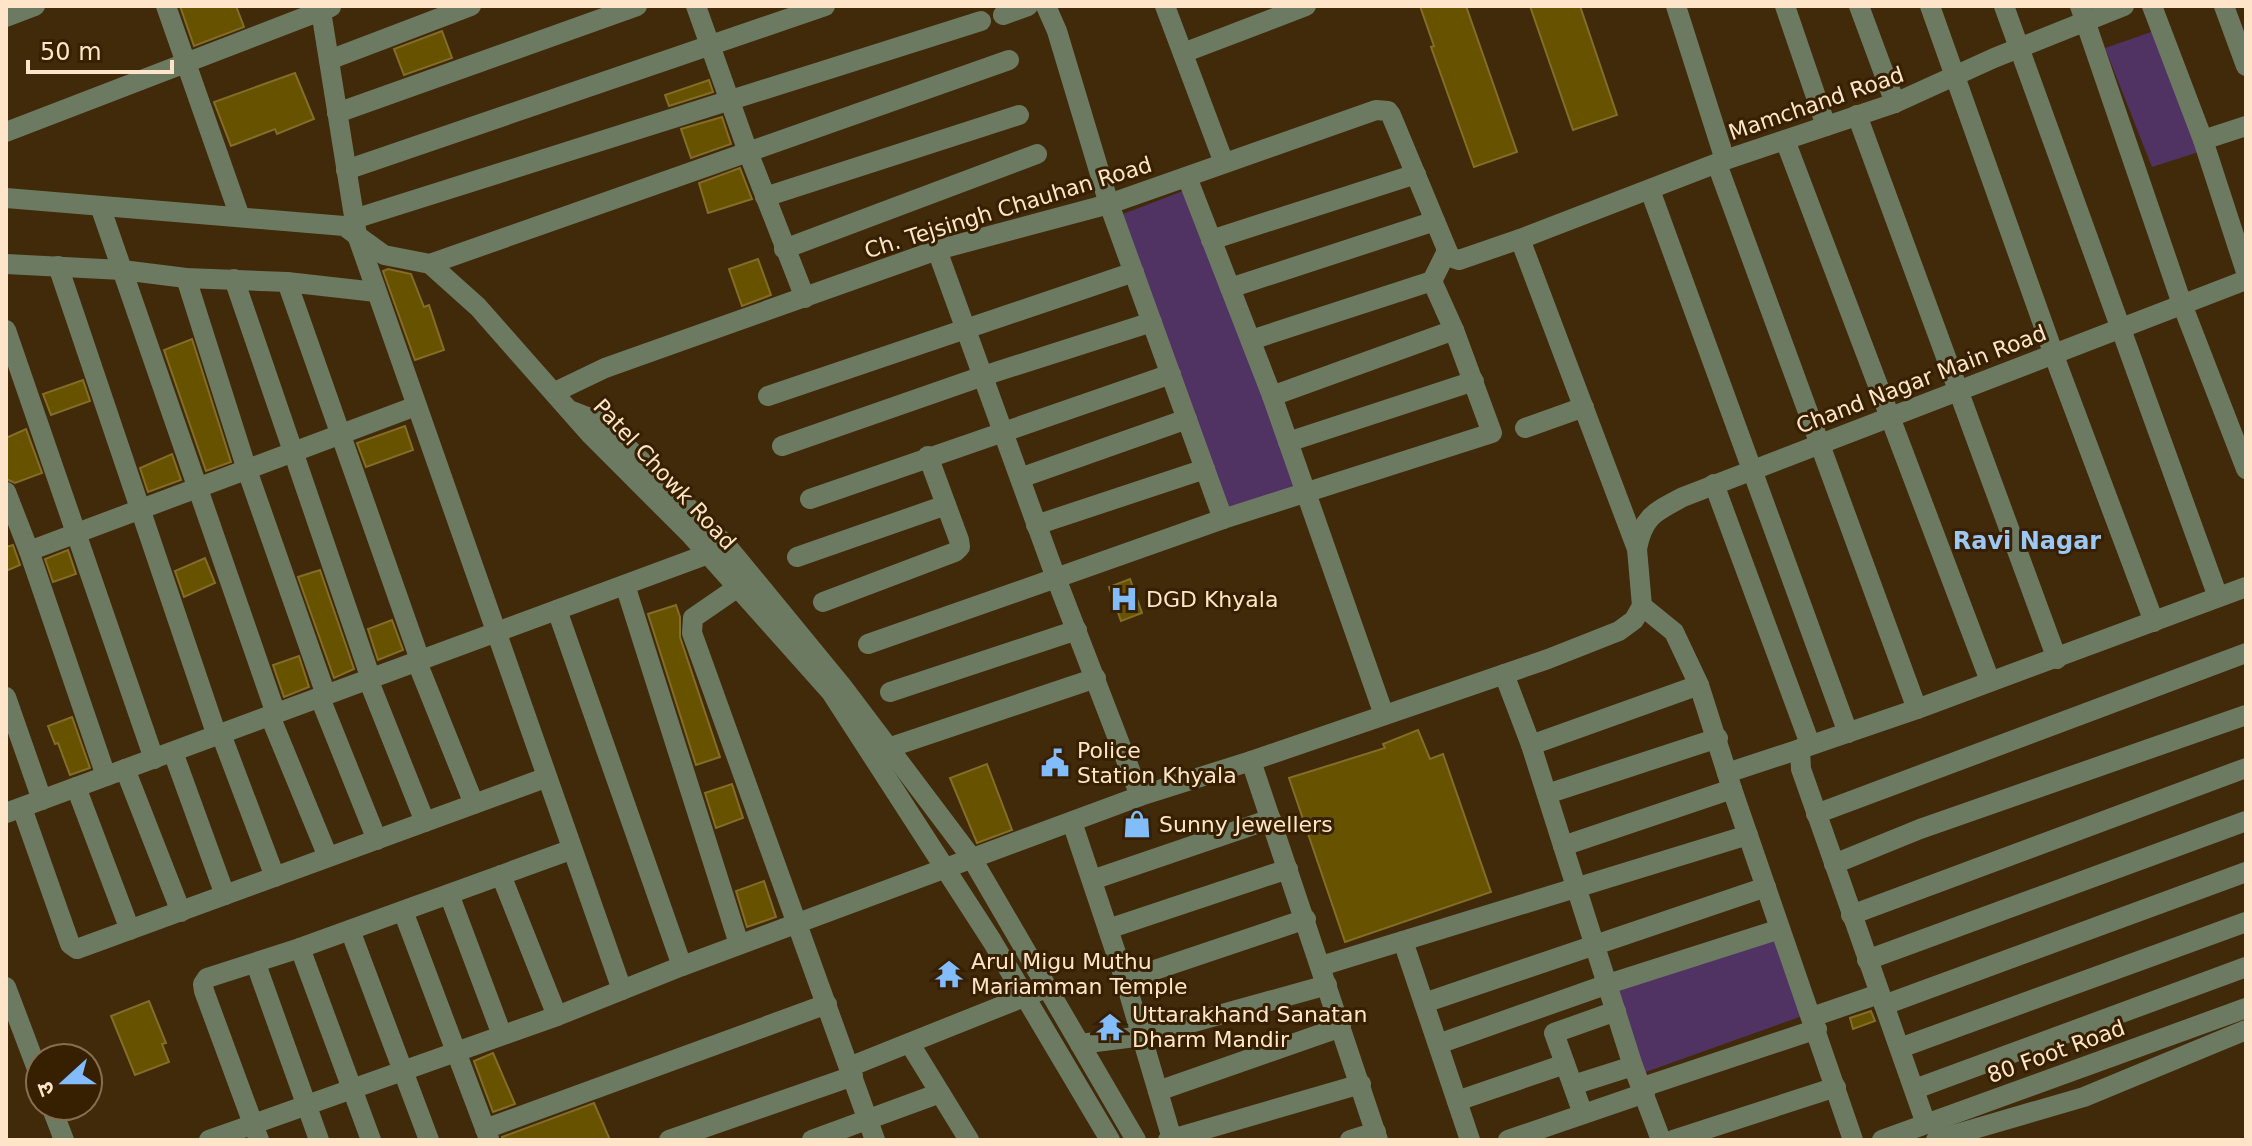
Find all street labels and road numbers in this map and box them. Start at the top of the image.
street label: Mamchand Road [1725,62,1907,145]
street label: Ch. Tejsingh Chauhan Road [861,152,1155,263]
street label: Chand Nagar Main Road [1793,320,2050,439]
street label: Patel Chowk Road [588,394,741,555]
street label: 80 Foot Road [1984,1015,2128,1088]

